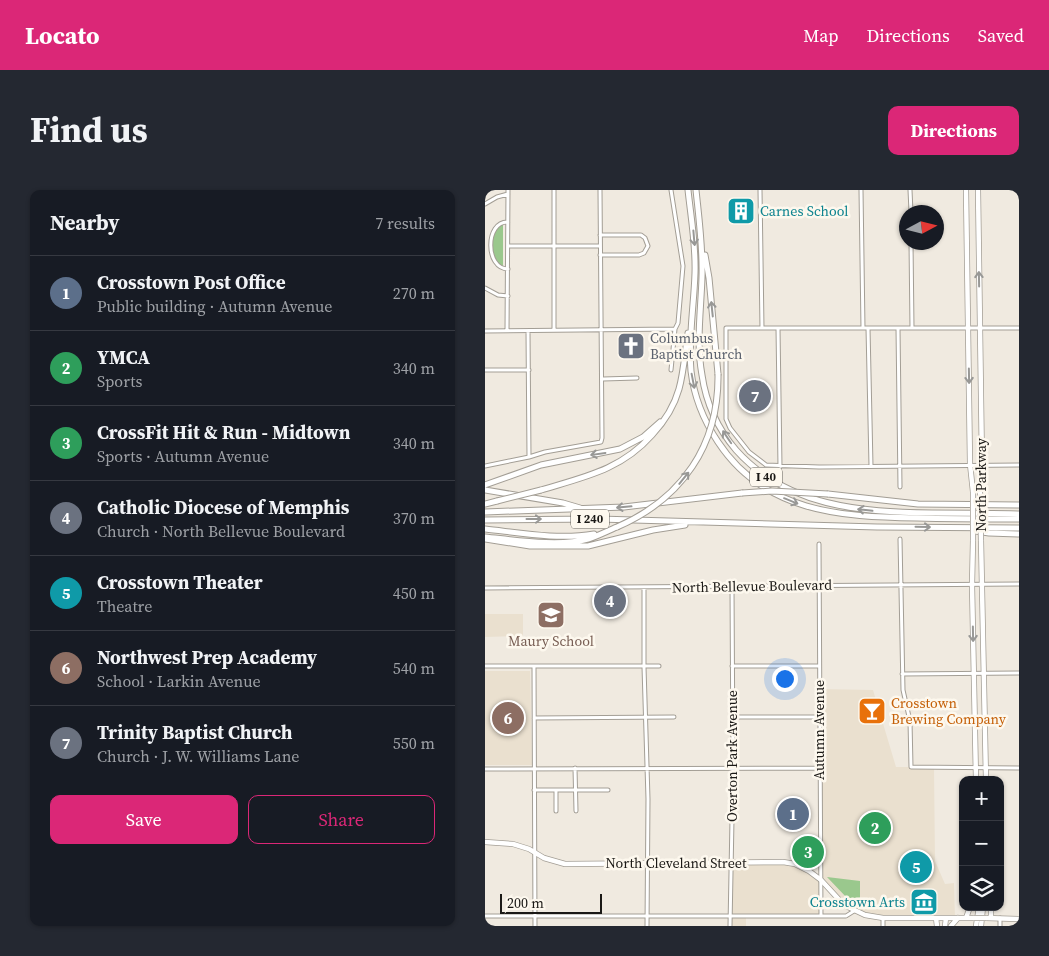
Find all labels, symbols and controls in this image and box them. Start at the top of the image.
text: Locato [25,19,100,52]
text: Map [803,23,839,48]
text: Directions [867,23,950,48]
text: Saved [978,23,1024,48]
text: Find us [30,106,148,154]
button: Directions [888,106,1019,155]
building icon: Carnes School [726,196,756,226]
place label: Carnes School [760,201,848,221]
north arrow [899,205,944,250]
text: Nearby [50,208,120,237]
text: 7 results [375,212,435,234]
one-way arrow [689,230,698,246]
text: Crosstown Post Office [97,269,286,295]
one-way arrow [974,271,984,287]
text: 1 [62,282,70,304]
text: 270 m [393,282,435,304]
text: Public building · Autumn Avenue [97,295,332,317]
one-way arrow [707,301,717,317]
place label: Columbus Baptist Church [650,328,743,364]
church icon: Columbus Baptist Church [616,331,646,361]
text: YMCA [97,344,150,370]
text: 2 [62,357,70,379]
text: 340 m [393,357,435,379]
one-way arrow [964,367,974,383]
text: Sports [97,370,142,392]
one-way arrow [689,372,698,388]
pin: 7 [739,377,771,415]
text: CrossFit Hit & Run - Midtown [97,419,350,445]
one-way arrow [721,430,732,444]
text: 3 [62,432,70,454]
text: 340 m [393,432,435,454]
street label: North Parkway [971,437,991,532]
text: Sports · Autumn Avenue [97,445,269,467]
one-way arrow [590,450,606,460]
road number: I 40 [750,468,782,486]
one-way arrow [678,472,689,485]
text: Catholic Diocese of Memphis [97,494,349,520]
one-way arrow [783,497,798,507]
one-way arrow [617,502,633,512]
one-way arrow [858,505,874,515]
text: 4 [62,507,70,529]
text: 370 m [393,507,435,529]
road number: I 240 [571,510,609,528]
one-way arrow [525,514,541,524]
text: Church · North Bellevue Boulevard [97,520,345,542]
one-way arrow [914,522,931,532]
text: Crosstown Theater [97,569,263,595]
street label: North Bellevue Boulevard [672,575,832,597]
text: 5 [62,582,70,604]
text: 450 m [393,582,435,604]
pin: 4 [594,582,626,620]
text: Theatre [97,595,152,617]
school or university icon: Maury School [536,600,566,630]
one-way arrow [968,626,977,642]
place label: Maury School [508,631,594,651]
text: Northwest Prep Academy [97,644,317,670]
text: 6 [62,657,70,679]
text: 540 m [393,657,435,679]
your location [772,666,798,692]
text: School · Larkin Avenue [97,670,261,692]
street label: Autumn Avenue [809,680,829,780]
street label: Overton Park Avenue [722,690,742,822]
place label: Crosstown Brewing Company [891,693,1007,729]
bar icon: Crosstown Brewing Company [857,696,887,726]
pin: 6 [492,699,524,737]
text: Trinity Baptist Church [97,719,292,745]
text: 7 [62,732,70,754]
text: 550 m [393,732,435,754]
text: Church · J. W. Williams Lane [97,745,300,767]
map controls [959,776,1004,911]
button: + [959,776,1004,821]
button: Save [50,795,238,844]
button: Share [248,795,435,844]
pin: 1 [777,795,809,833]
pin: 2 [859,809,891,847]
button: − [959,821,1004,866]
pin: 3 [792,833,824,871]
pin: 5 [900,848,932,886]
street label: North Cleveland Street [606,853,747,873]
button: layers [959,866,1004,911]
museum icon: Crosstown Arts [909,887,939,917]
scale bar [500,891,603,914]
place label: Crosstown Arts [810,892,905,912]
text: 200 m [507,893,544,913]

